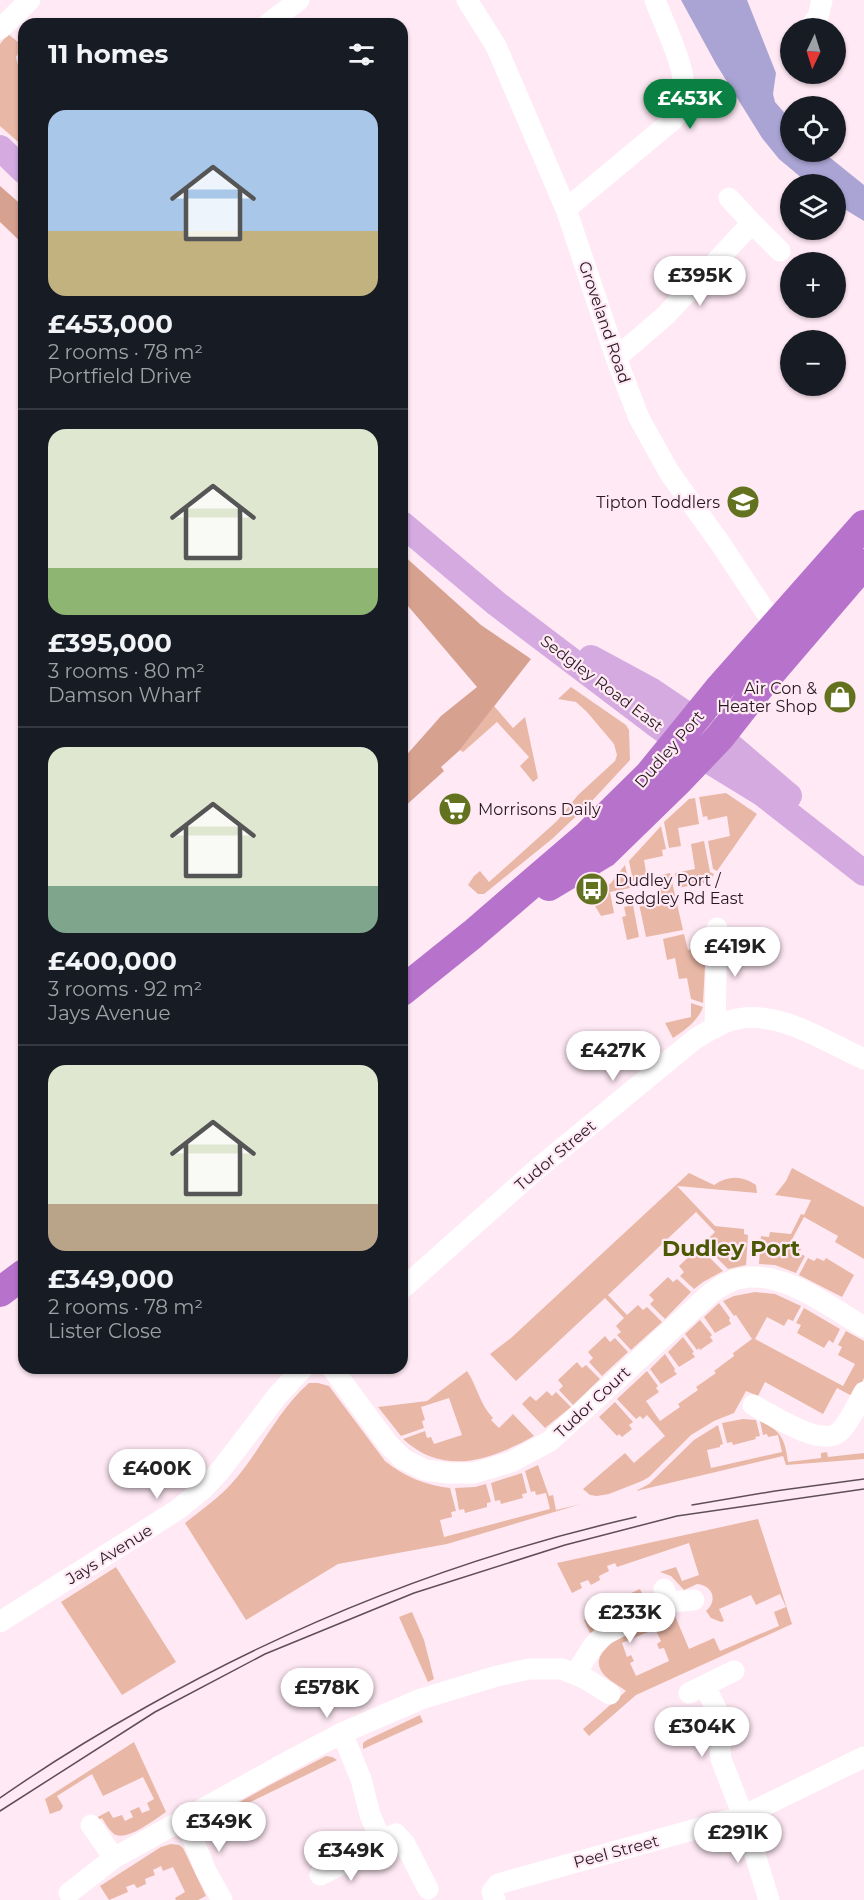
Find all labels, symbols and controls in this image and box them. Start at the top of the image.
north arrow [780,18,846,84]
map controls [780,18,846,396]
text: 11 homes [48,38,168,70]
icon: filters [345,38,378,71]
pin: £453K [648,79,732,130]
text: £453K [657,86,723,110]
button: locate [780,96,846,162]
icon: home [159,149,267,257]
button: layers [780,174,846,240]
button: + [780,252,846,318]
pin: £395K [658,256,742,307]
street label: Groveland Road [575,259,634,386]
text: £395K [668,263,732,287]
text: £453,000 [48,308,173,340]
button: − [780,330,846,396]
text: 2 rooms · 78 m² [48,340,203,364]
text: Portfield Drive [48,364,192,388]
icon: home [159,468,267,576]
school or university icon: Tipton Toddlers [725,484,761,520]
place label: Tipton Toddlers [596,493,720,512]
text: £395,000 [48,627,172,659]
street label: Sedgley Road East [537,631,667,736]
text: 3 rooms · 80 m² [48,659,205,683]
place label: Air Con & Heater Shop [717,679,817,716]
shop icon: Air Con & Heater Shop [822,679,858,715]
text: Damson Wharf [48,683,201,707]
street label: Dudley Port [631,706,708,792]
icon: home [159,786,267,894]
supermarket icon: Morrisons Daily [437,791,473,827]
place label: Morrisons Daily [478,800,601,819]
bus stop icon: Dudley Port / Sedgley Rd East [574,871,610,907]
place label: Dudley Port / Sedgley Rd East [615,871,744,908]
pin: £419K [693,927,777,978]
text: £419K [704,934,766,958]
text: £400,000 [48,945,177,977]
text: 3 rooms · 92 m² [48,977,202,1001]
text: Jays Avenue [48,1001,171,1025]
pin: £427K [571,1031,655,1082]
text: £427K [580,1038,646,1062]
icon: home [159,1104,267,1212]
street label: Tudor Street [511,1116,600,1195]
district label: Dudley Port [662,1235,800,1262]
text: £349,000 [48,1263,174,1295]
text: 2 rooms · 78 m² [48,1295,203,1319]
text: Lister Close [48,1319,162,1343]
street label: Tudor Court [551,1362,634,1442]
pin: £400K [115,1449,199,1500]
text: £400K [123,1456,191,1480]
street label: Jays Avenue [62,1520,156,1589]
pin: £233K [588,1593,672,1644]
text: £233K [598,1600,662,1624]
pin: £578K [285,1668,369,1719]
text: £578K [295,1675,359,1699]
pin: £304K [660,1707,744,1758]
text: £304K [668,1714,736,1738]
pin: £349K [177,1802,261,1853]
text: £349K [186,1809,252,1833]
pin: £291K [696,1813,780,1864]
text: £291K [708,1820,768,1844]
pin: £349K [309,1831,393,1882]
street label: Peel Street [571,1831,661,1872]
text: £349K [318,1838,384,1862]

